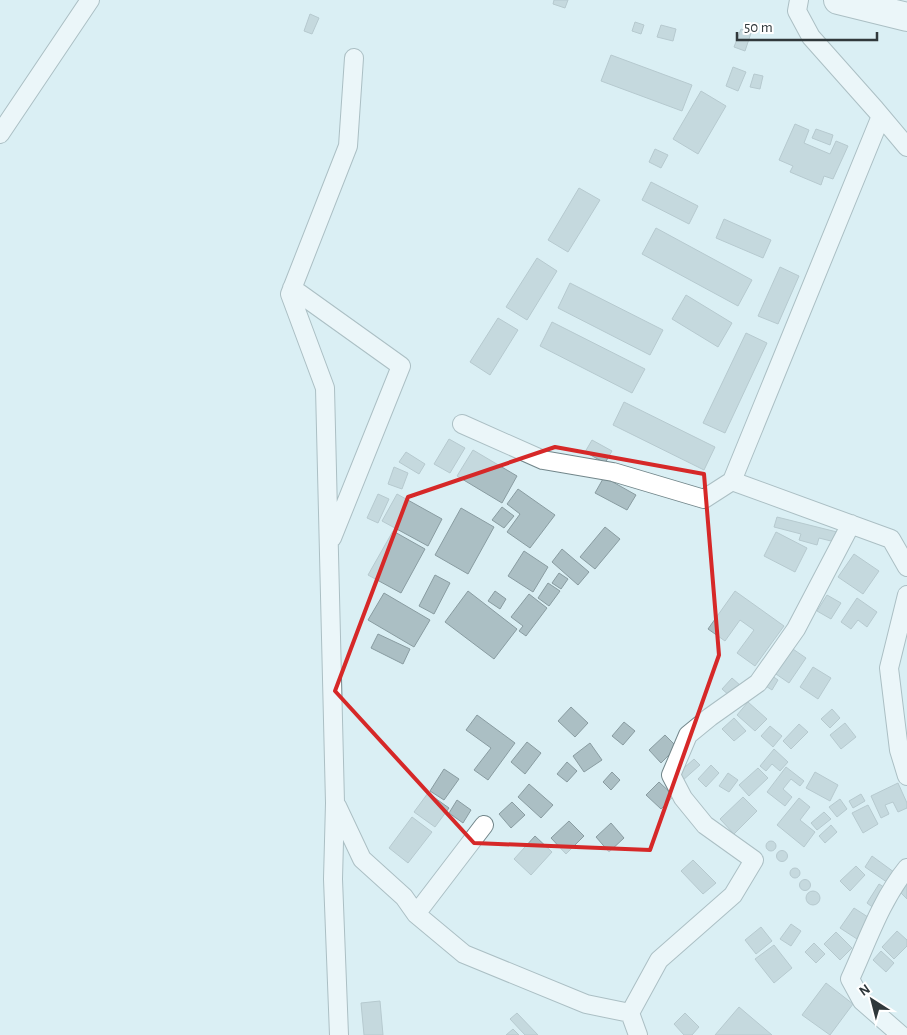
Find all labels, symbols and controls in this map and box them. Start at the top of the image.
scale bar [737,10,877,42]
text: 50 m [744,20,773,35]
north arrow [847,975,897,1025]
text: N [857,982,873,999]

